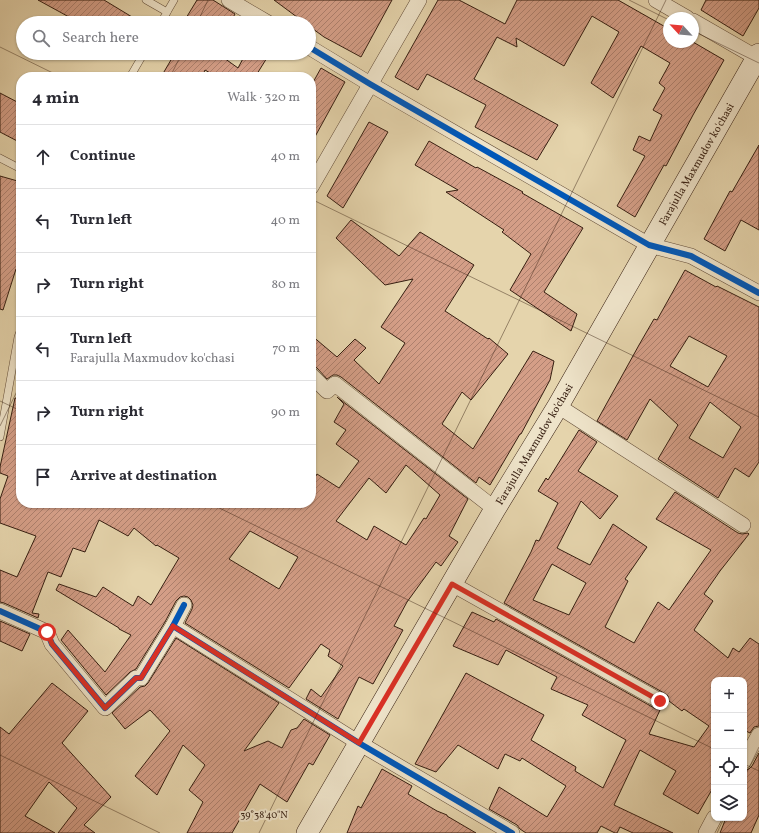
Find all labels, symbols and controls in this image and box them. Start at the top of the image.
north arrow [663,12,699,48]
search box [16,16,316,60]
icon: search [30,27,52,49]
text: Search here [62,28,139,49]
text: 4 min [32,87,79,110]
text: Walk · 320 m [227,89,300,107]
street label: Farajulla Maxmudov ko'chasi [656,101,739,229]
icon: ahead [32,146,54,168]
text: Continue [70,146,135,167]
text: 40 m [271,148,300,166]
icon: left [32,210,54,232]
text: Turn left [70,210,132,231]
text: 40 m [271,212,300,230]
icon: right [32,274,54,296]
text: Turn right [70,274,144,295]
text: 80 m [271,276,300,294]
text: Turn left [70,329,132,350]
icon: left [32,338,54,360]
text: 70 m [272,340,300,358]
text: Farajulla Maxmudov ko'chasi [70,350,235,368]
street label: Farajulla Maxmudov ko'chasi [493,381,578,508]
icon: right [32,402,54,424]
text: Turn right [70,402,144,423]
text: 90 m [271,404,300,422]
icon: arrive [32,466,54,488]
text: Arrive at destination [70,466,217,487]
route start [38,623,56,641]
map controls [711,677,747,821]
button: + [711,677,747,713]
route end [651,692,669,710]
button: − [711,713,747,749]
button: locate [711,749,747,785]
button: layers [711,785,747,821]
text: 39°38'40"N [240,808,288,822]

